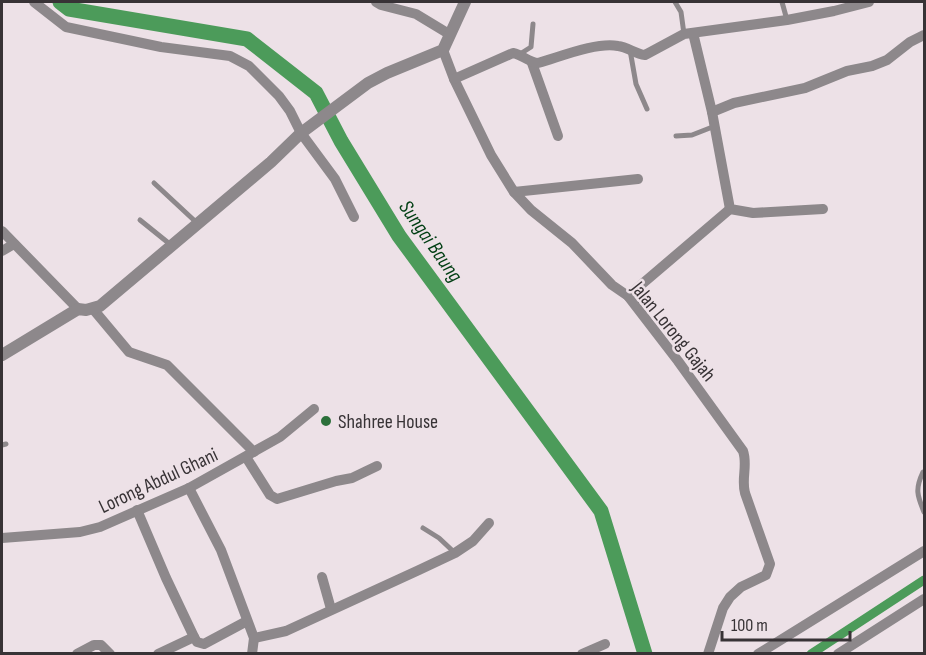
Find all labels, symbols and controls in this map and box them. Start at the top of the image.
water label: Sungai Baung [393,196,468,287]
street label: Jalan Lorong Gajah [625,276,721,386]
place label: Shahree House [338,410,438,434]
marker: Shahree House [319,414,333,428]
street label: Lorong Abdul Ghani [95,443,222,519]
scale bar [722,604,850,642]
text: 100 m [731,615,768,636]

